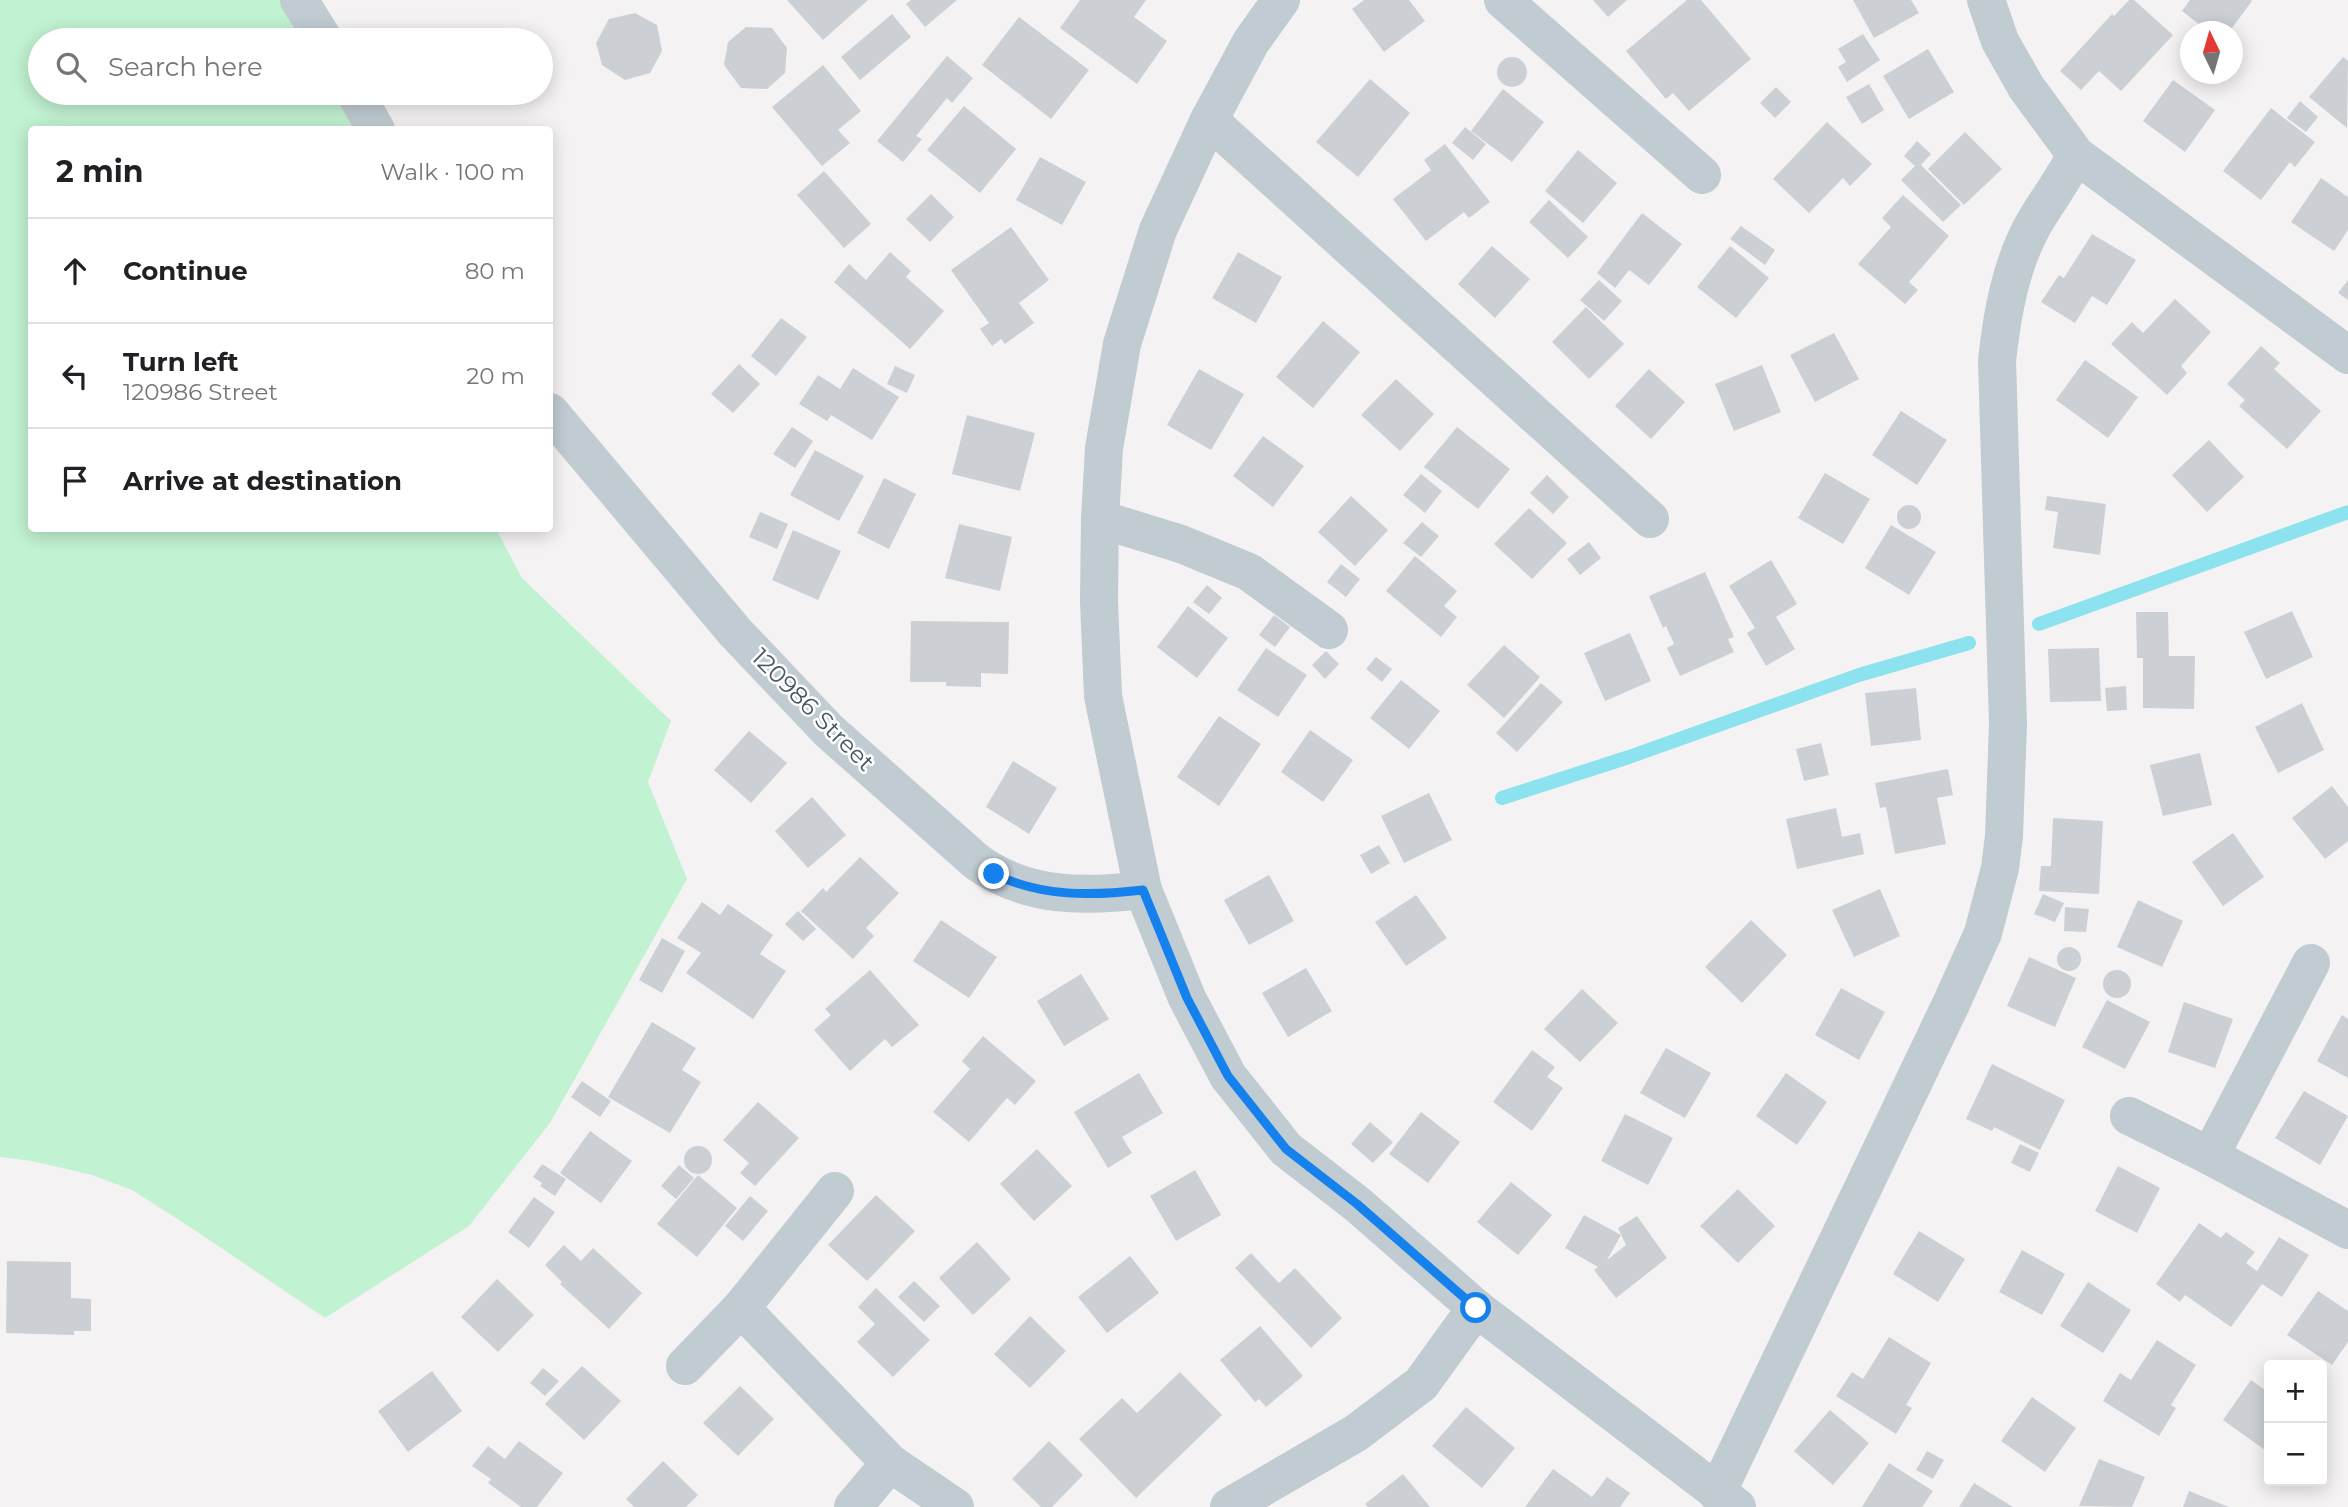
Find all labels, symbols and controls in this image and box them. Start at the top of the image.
north arrow [2180,21,2243,84]
search box [28,28,553,105]
icon: search [52,48,90,86]
text: Search here [108,51,263,83]
text: 2 min [56,153,143,190]
text: Walk · 100 m [380,158,525,186]
icon: ahead [56,252,94,290]
text: Continue [123,255,248,287]
text: 80 m [465,257,525,285]
text: Turn left [123,346,239,378]
icon: left [56,357,94,395]
text: 20 m [466,362,525,390]
text: 120986 Street [123,378,278,406]
icon: arrive [56,462,94,500]
text: Arrive at destination [123,465,402,497]
street label: 120986 Street [746,642,881,777]
route end [978,858,1009,889]
route start [1460,1292,1491,1323]
map controls [2264,1360,2327,1486]
button: + [2264,1360,2327,1423]
button: − [2264,1423,2327,1486]

